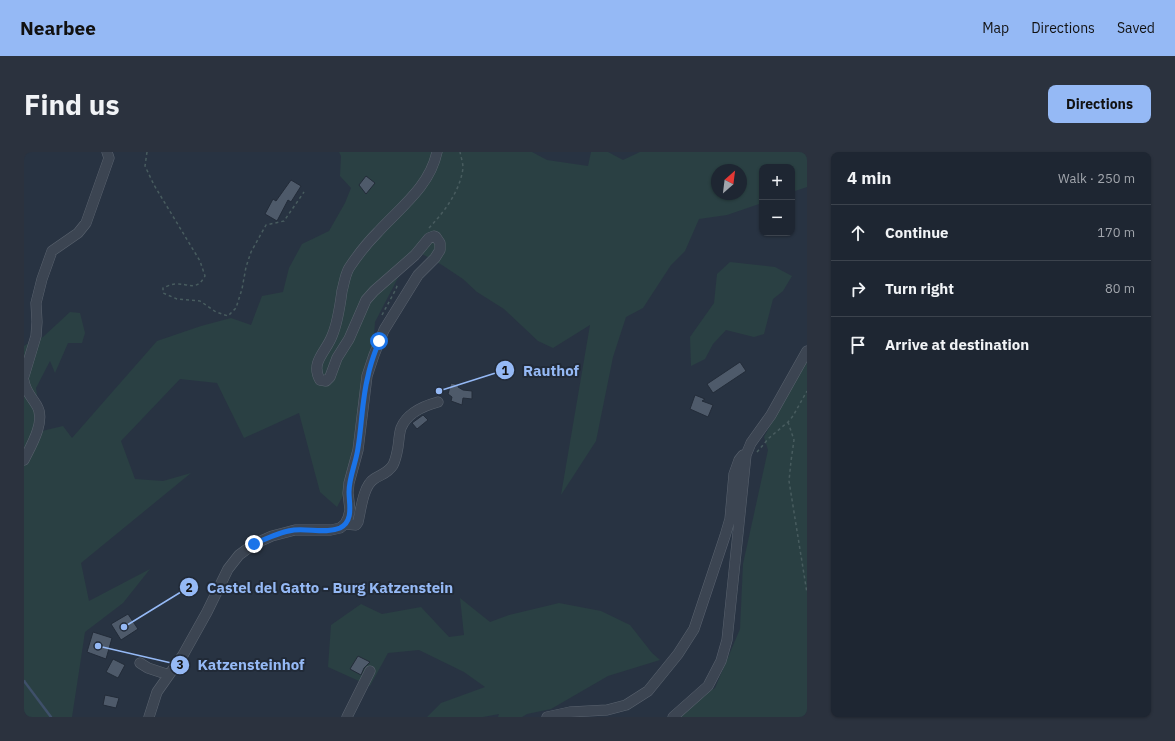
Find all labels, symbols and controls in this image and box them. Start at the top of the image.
text: Nearbee [20,16,96,40]
text: Map [982,19,1009,37]
text: Directions [1031,19,1095,37]
text: Saved [1117,19,1155,37]
button: Directions [1048,85,1151,123]
text: Find us [24,86,120,123]
north arrow [711,164,747,200]
map controls [759,164,795,236]
button: + [759,164,795,200]
text: 4 min [847,167,891,189]
text: Walk · 250 m [1058,170,1135,187]
button: − [759,200,795,236]
icon: ahead [847,222,869,244]
text: Continue [885,223,949,242]
text: 170 m [1097,224,1135,241]
icon: right [847,278,869,300]
text: Turn right [885,279,954,298]
text: 80 m [1105,280,1135,297]
route start [370,332,388,350]
icon: arrive [847,334,869,356]
text: Arrive at destination [885,335,1029,354]
callout: Rauthof [495,357,587,384]
text: Rauthof [523,361,580,380]
text: 1 [501,363,509,378]
route end [245,535,263,553]
callout: Castel del Gatto - Burg Katzenstein [179,574,461,601]
text: Castel del Gatto - Burg Katzenstein [207,578,453,597]
text: 2 [185,580,193,595]
callout: Katzensteinhof [170,651,313,678]
text: Katzensteinhof [198,655,305,674]
text: 3 [176,657,184,672]

